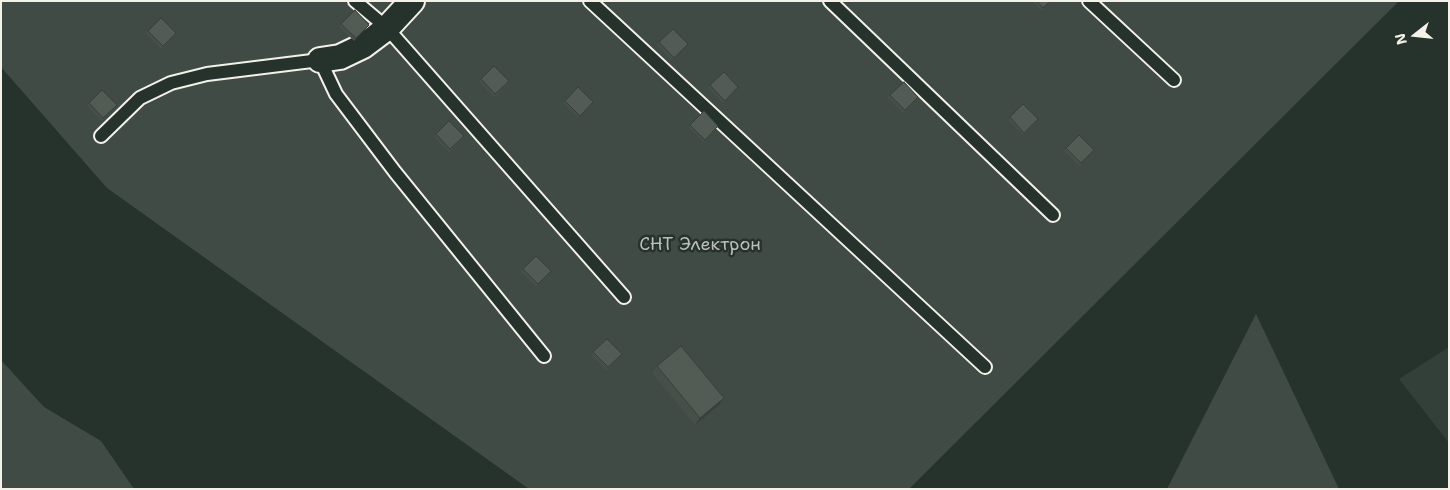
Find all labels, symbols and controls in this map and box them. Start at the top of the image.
north arrow [1390,10,1440,60]
text: N [1390,31,1411,47]
park label: СНТ Электрон [639,234,761,256]

